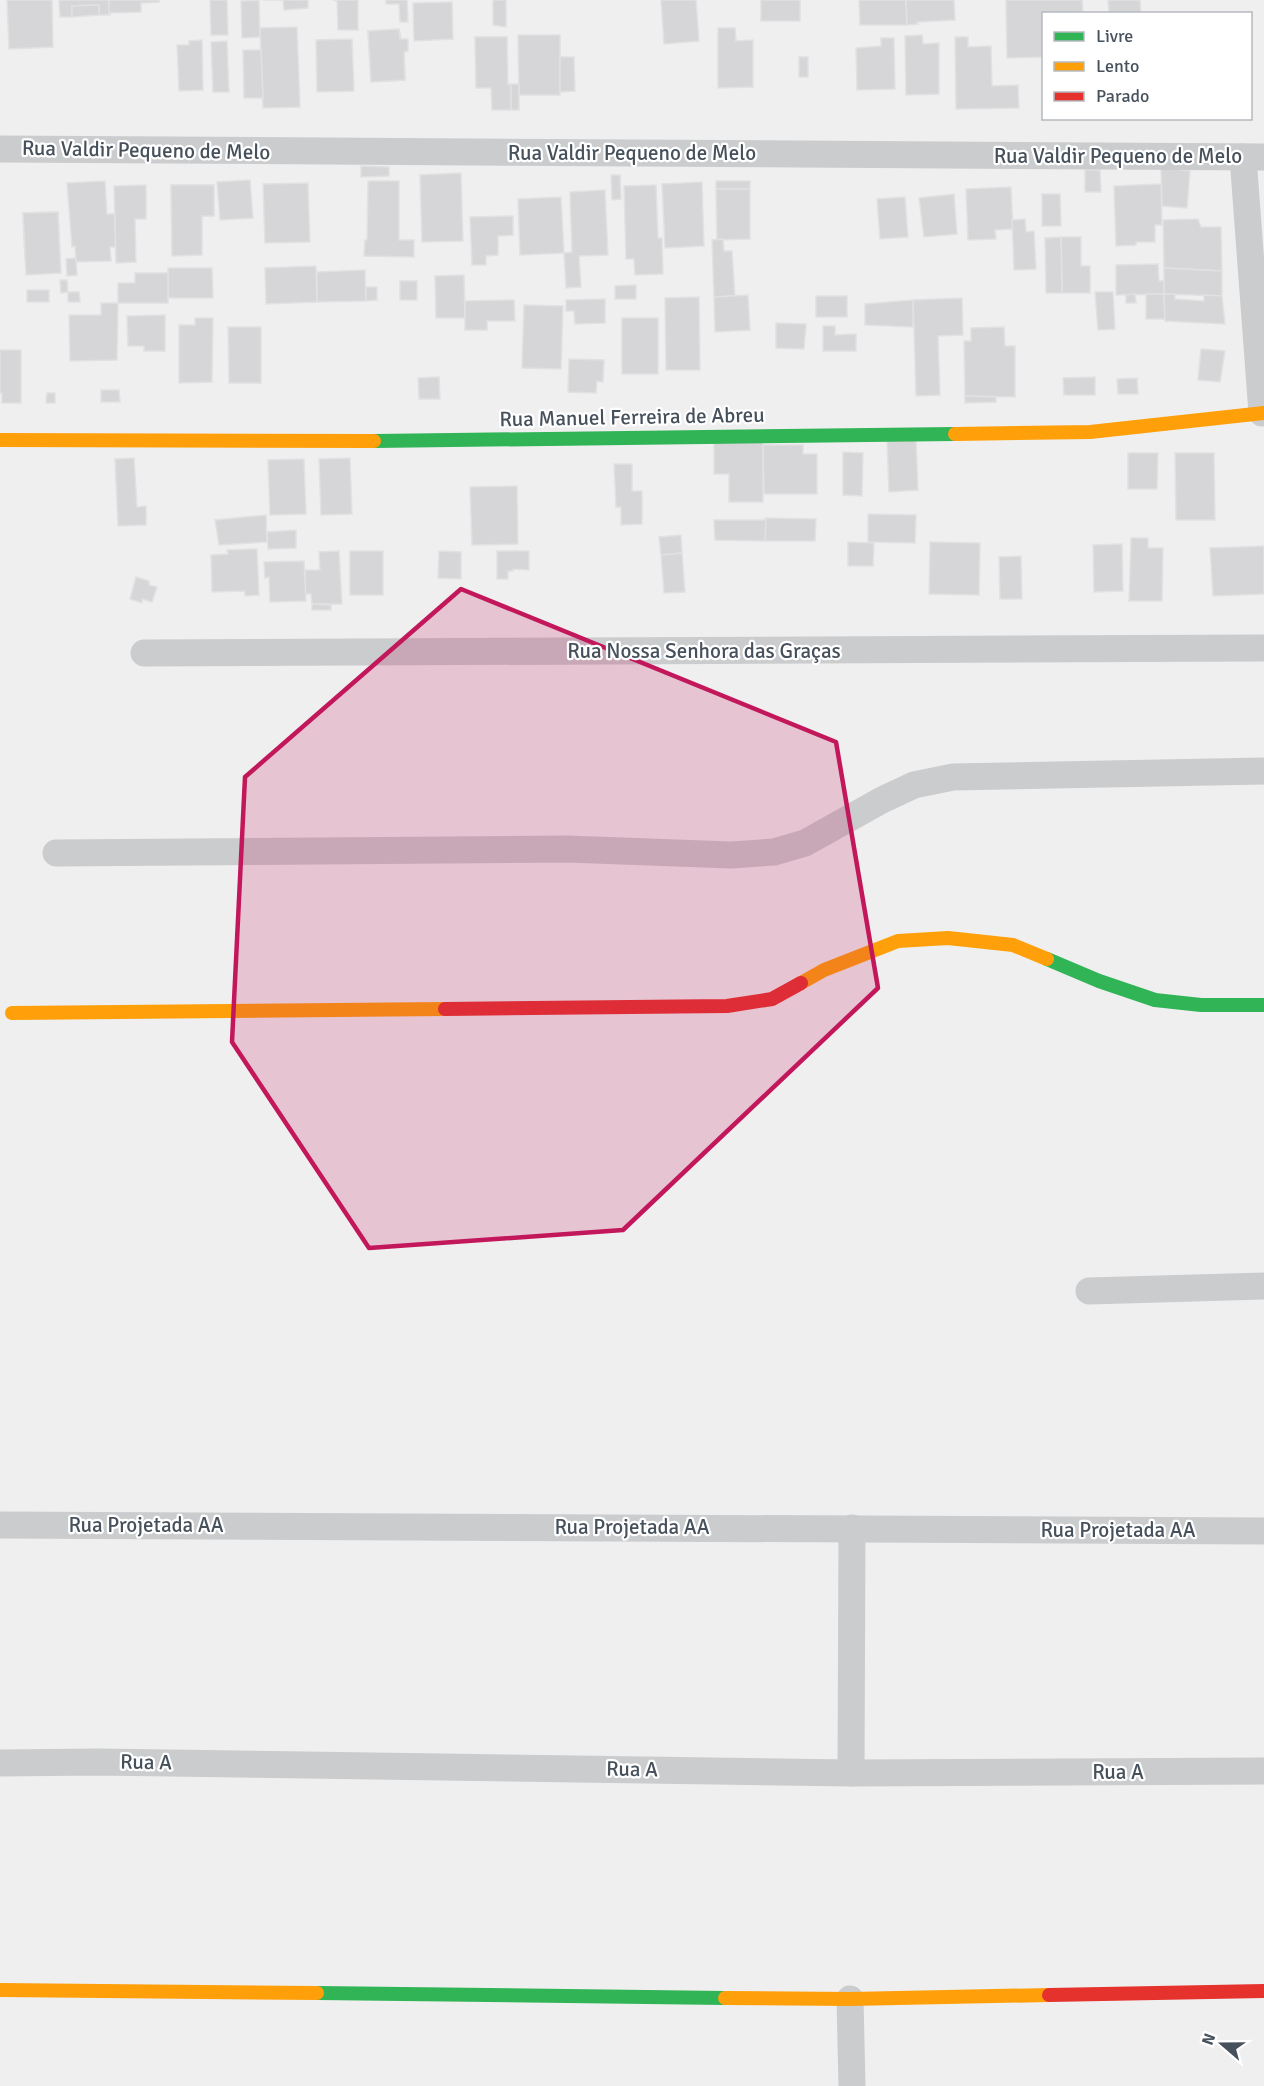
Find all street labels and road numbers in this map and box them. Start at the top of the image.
street label: Rua Valdir Pequeno de Melo [22,135,270,165]
street label: Rua Valdir Pequeno de Melo [508,140,756,166]
street label: Rua Valdir Pequeno de Melo [994,143,1242,169]
street label: Rua Manuel Ferreira de Abreu [499,402,765,432]
street label: Rua Nossa Senhora das Graças [567,638,841,664]
street label: Rua Projetada AA [68,1512,224,1538]
street label: Rua Projetada AA [554,1514,710,1540]
street label: Rua Projetada AA [1040,1517,1196,1543]
street label: Rua A [120,1749,172,1775]
street label: Rua A [606,1756,658,1782]
street label: Rua A [1092,1759,1144,1785]

